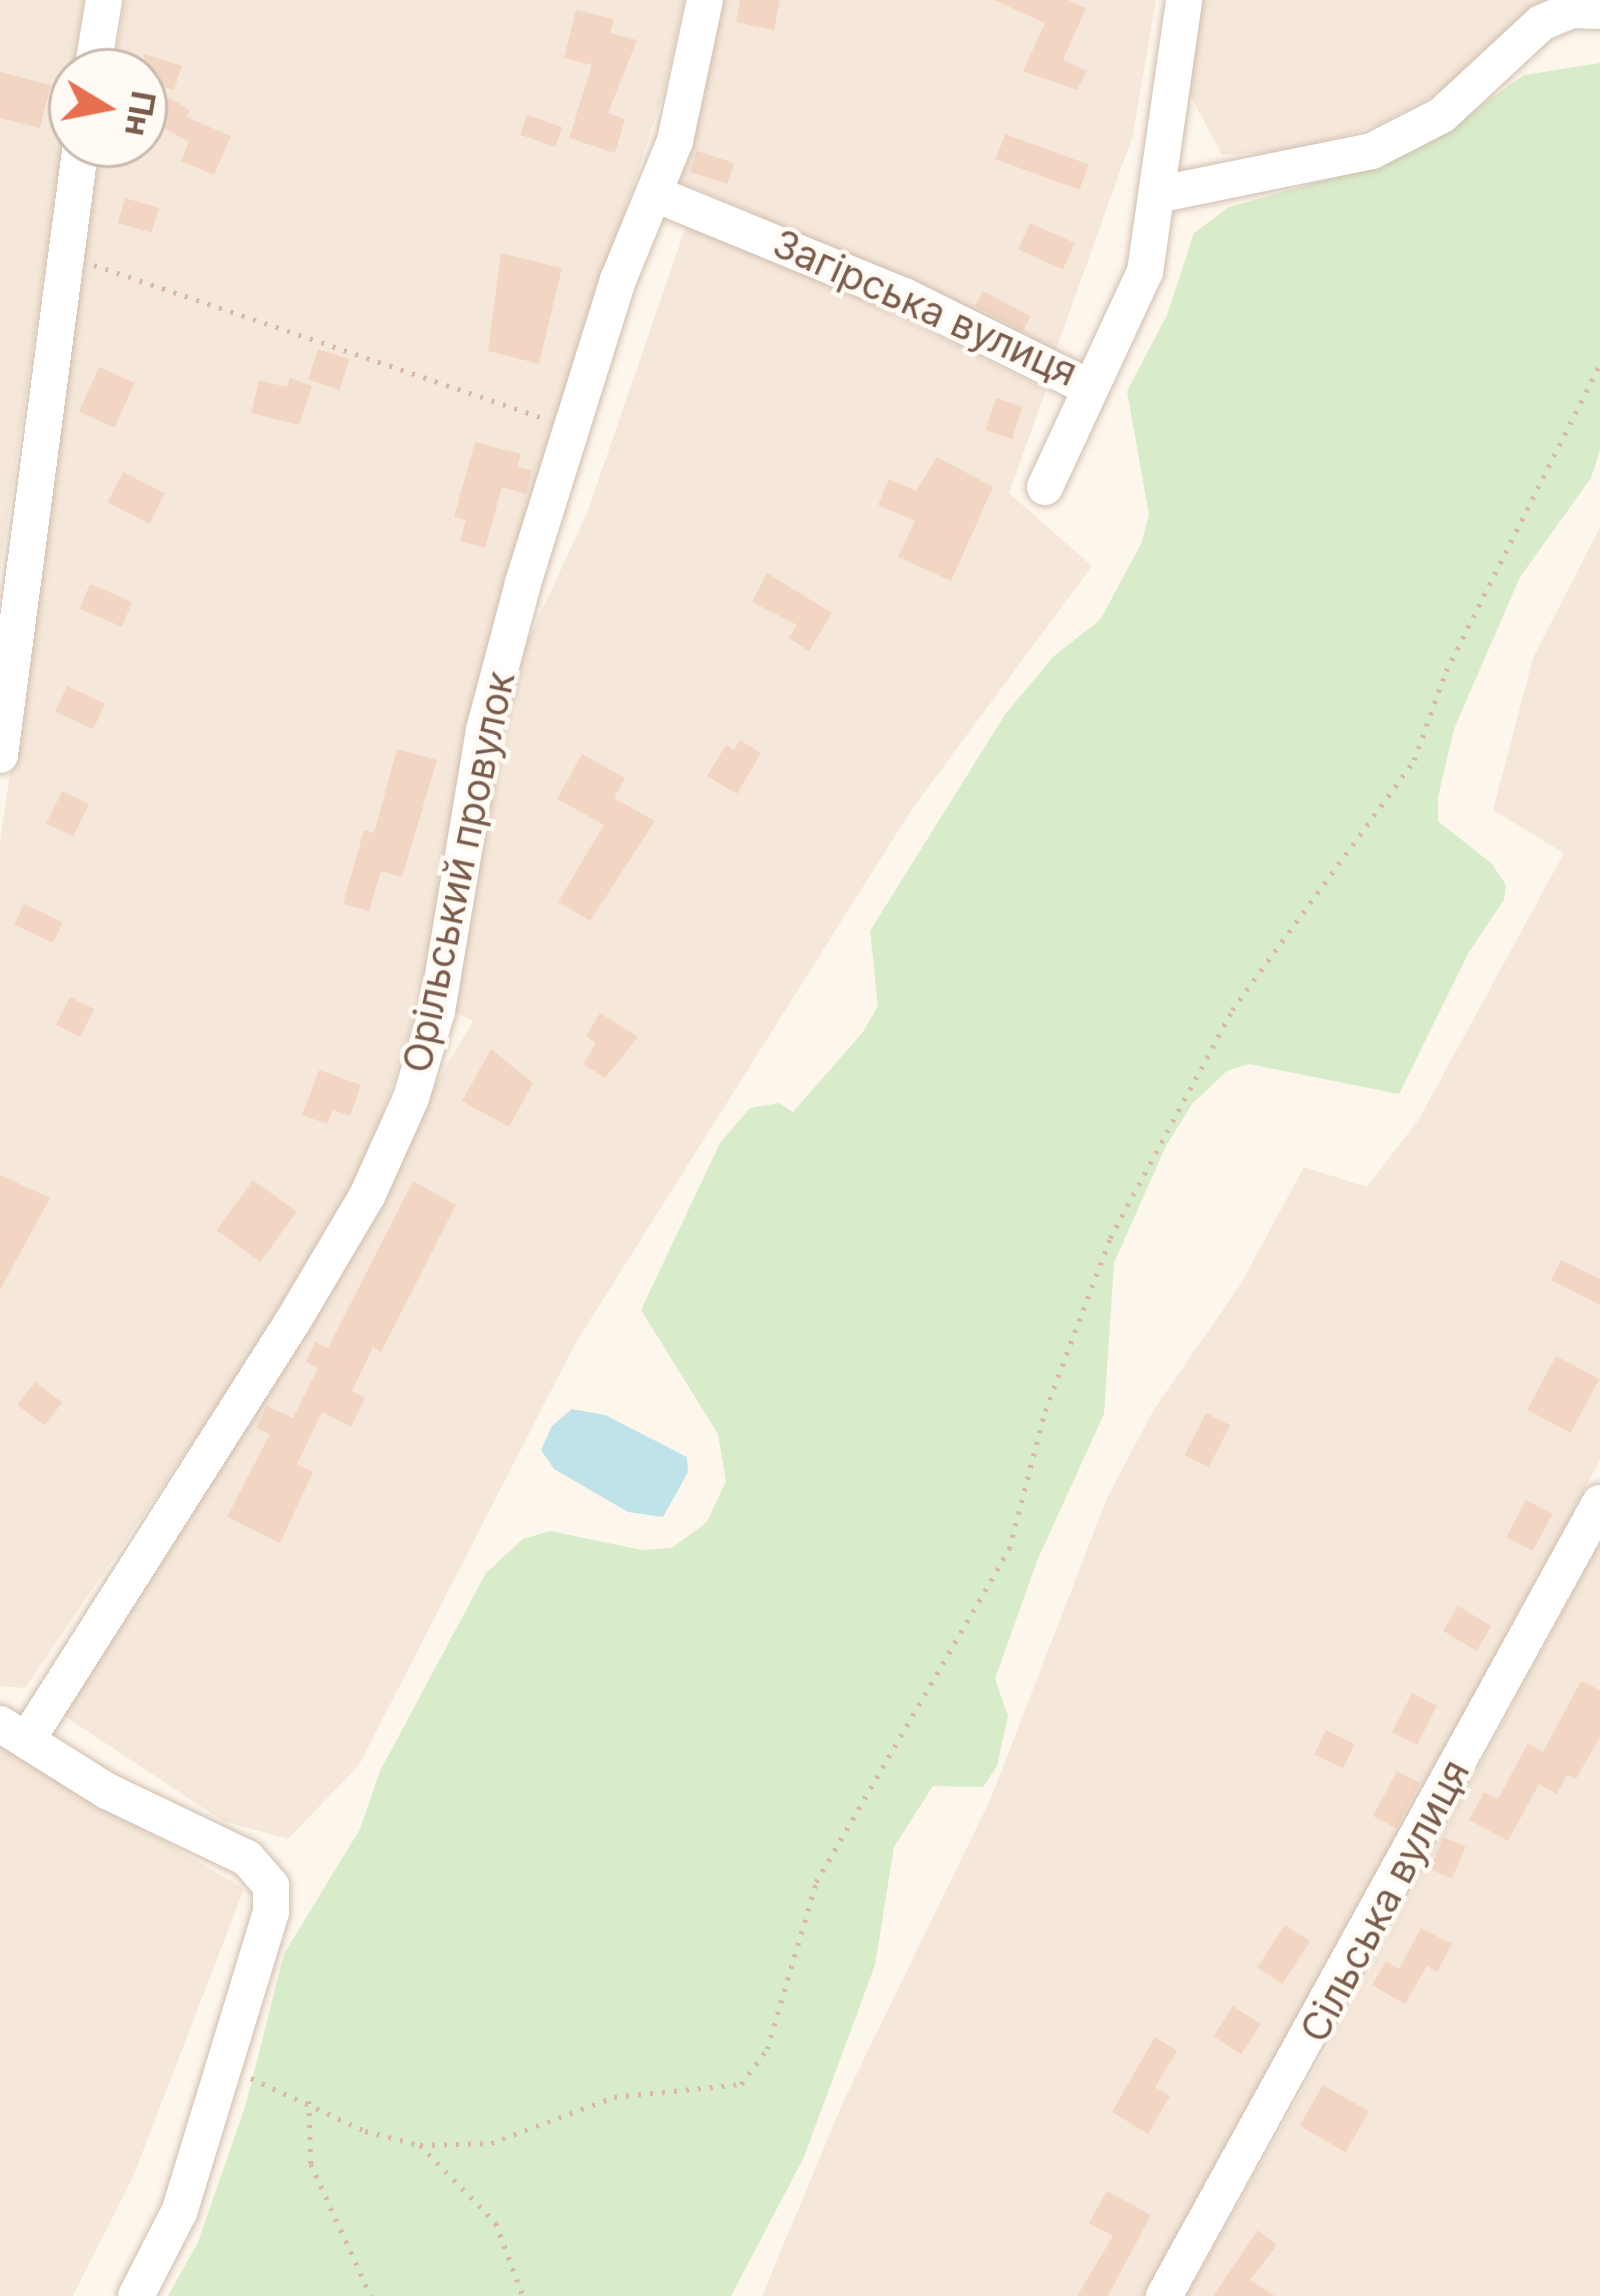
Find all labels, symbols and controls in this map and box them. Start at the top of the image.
north arrow [48,48,168,168]
text: Пн [117,88,164,139]
street label: Загірська вулиця [766,220,1084,396]
street label: Орільський провулок [394,667,524,1077]
street label: Сільська вулиця [1291,1752,1479,2050]

